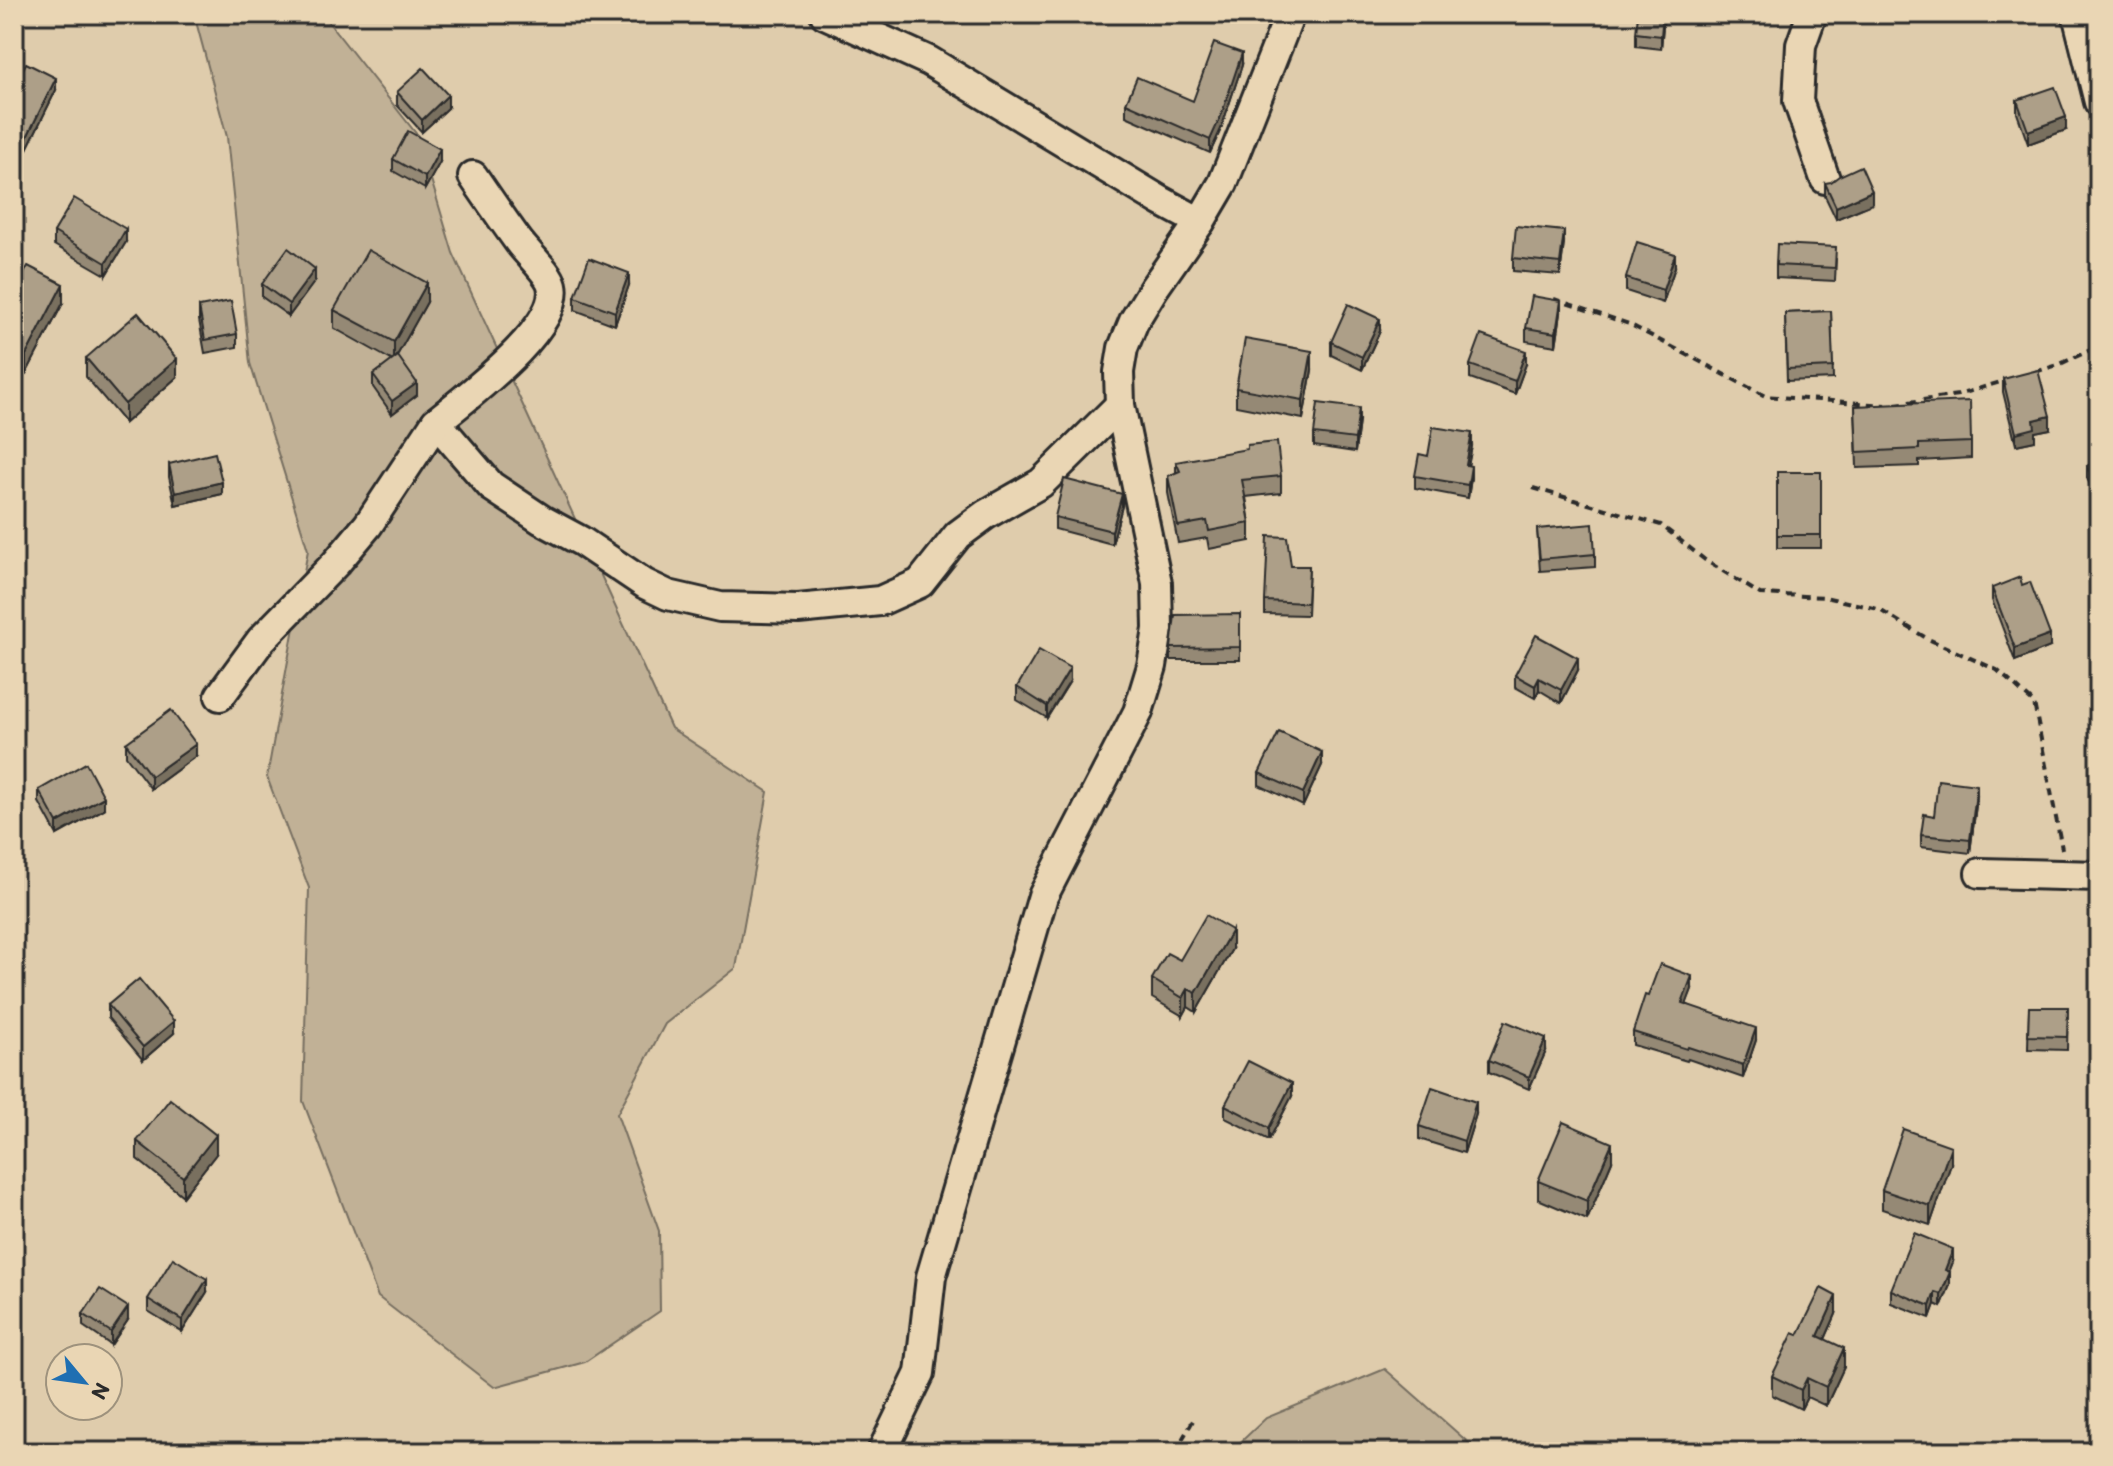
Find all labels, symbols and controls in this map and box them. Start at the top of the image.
north arrow [44,1342,124,1422]
text: N [86,1378,116,1404]

